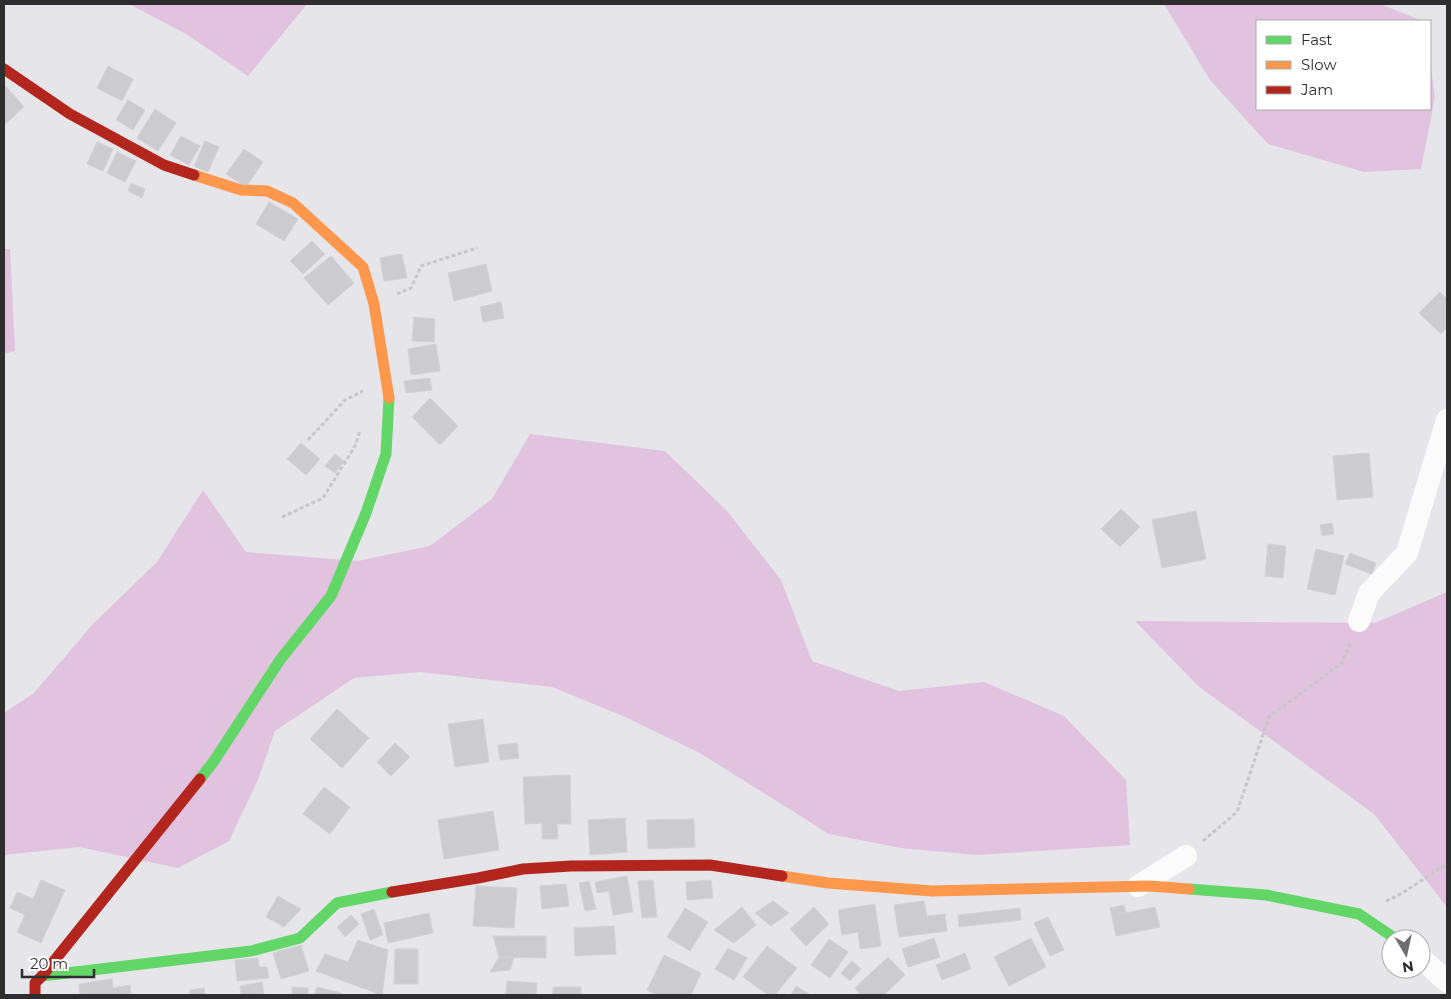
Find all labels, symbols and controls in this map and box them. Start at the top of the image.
legend [1256,20,1431,110]
text: Fast [1301,30,1332,49]
text: Slow [1301,55,1337,74]
text: Jam [1300,80,1333,99]
north arrow [1381,929,1431,979]
scale bar [22,946,95,978]
text: 20 m [30,954,68,973]
text: N [1401,957,1415,977]

